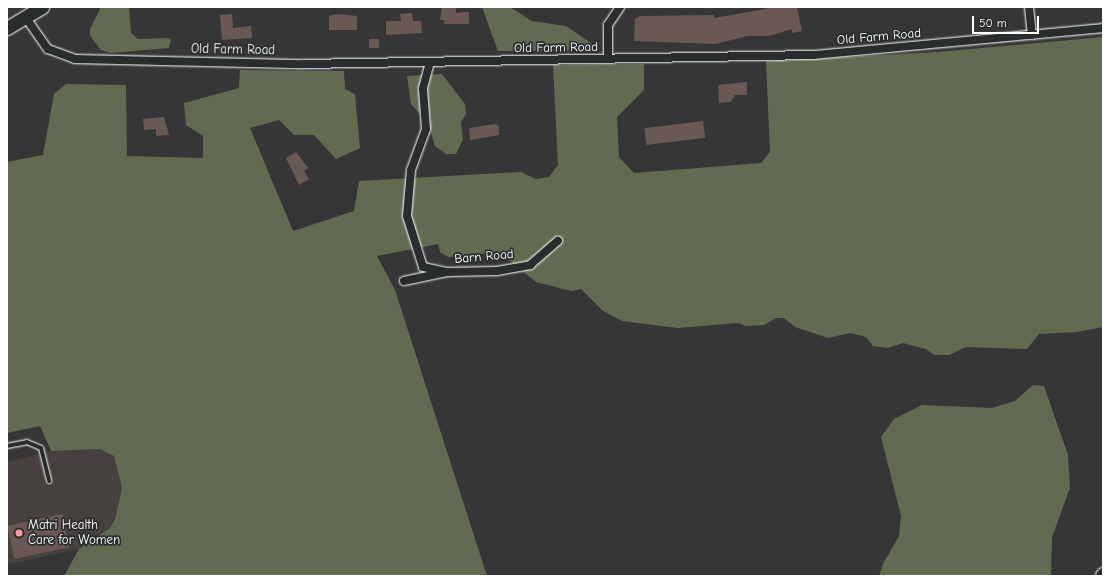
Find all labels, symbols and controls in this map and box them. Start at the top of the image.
scale bar [974,8,1041,34]
text: 50 m [979,16,1007,30]
street label: Old Farm Road [836,26,922,48]
street label: Old Farm Road [514,39,598,57]
street label: Old Farm Road [191,41,275,59]
street label: Barn Road [454,247,514,267]
place label: Matri Health Care for Women [28,518,120,549]
marker: Matri Health Care for Women [13,527,25,539]

